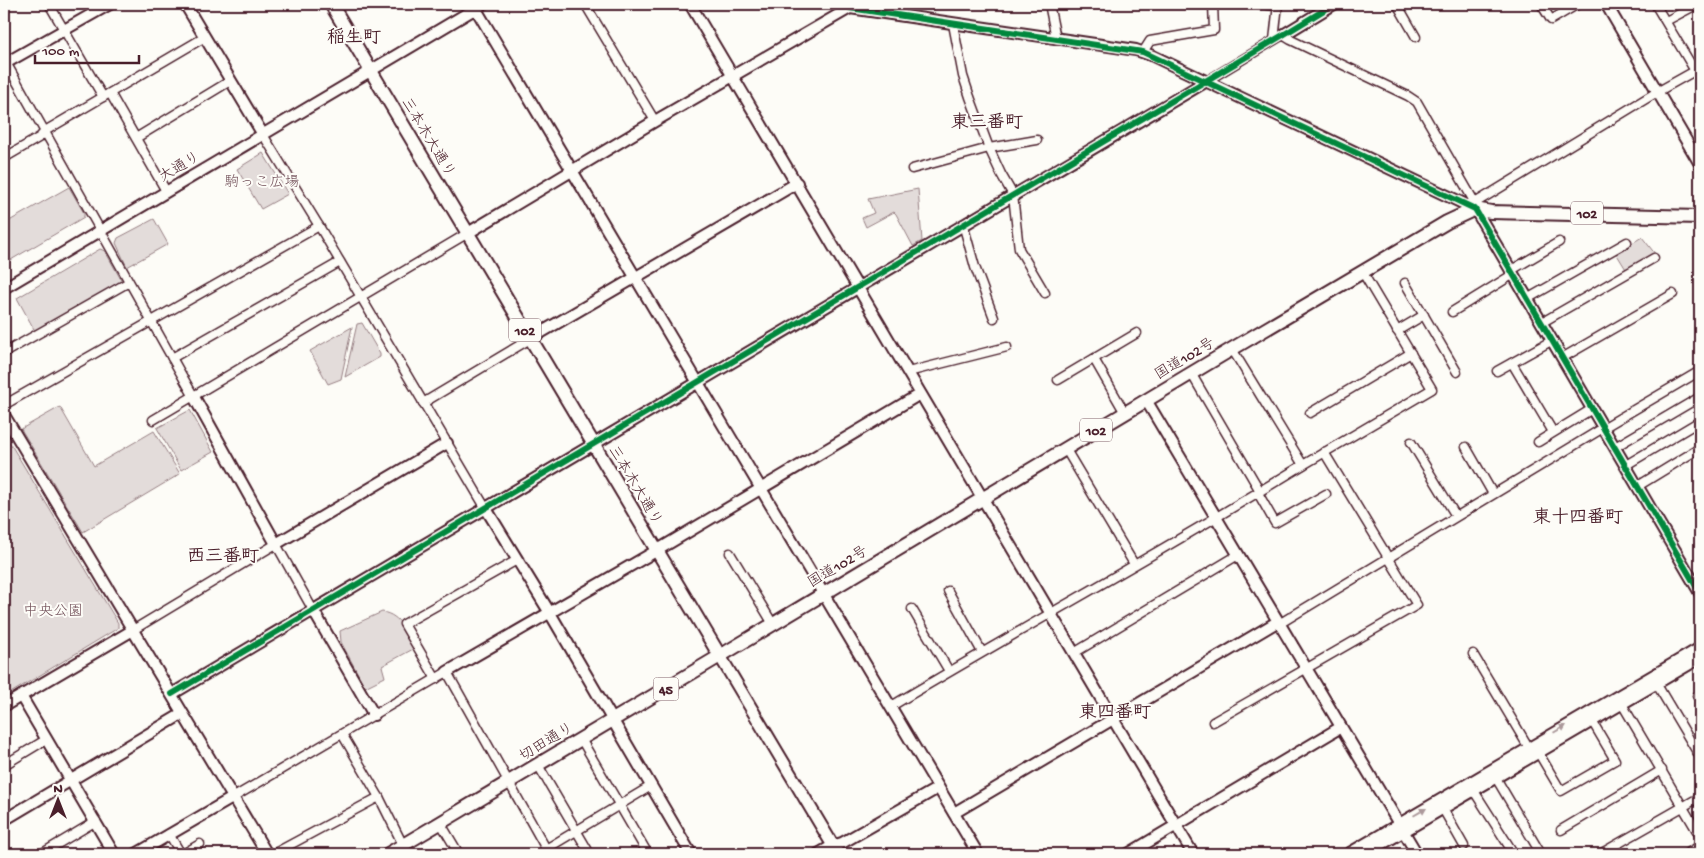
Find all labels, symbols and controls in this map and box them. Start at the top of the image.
district label: 稲生町 [327,27,381,49]
scale bar [35,32,139,64]
text: 100 m [41,43,80,61]
street label: 三本木大通り [396,94,459,181]
district label: 東三番町 [951,112,1023,134]
street label: 大通り [156,148,204,187]
park label: 駒っこ広場 [224,174,300,192]
road number: 102 [1571,202,1603,224]
road number: 102 [509,318,541,342]
street label: 国道102号 [1152,335,1218,385]
road number: 102 [1080,418,1112,442]
street label: 三本木大通り [603,442,666,529]
district label: 東十四番町 [1533,507,1623,529]
street label: 国道102号 [805,543,871,593]
district label: 西三番町 [187,546,259,568]
park label: 中央公園 [23,602,83,621]
road number: 45 [654,678,678,701]
district label: 東四番町 [1079,702,1151,724]
street label: 切田通り [517,720,577,766]
one-way arrow [1554,725,1567,734]
north arrow [32,776,82,826]
text: N [53,781,63,798]
one-way arrow [1414,807,1427,816]

